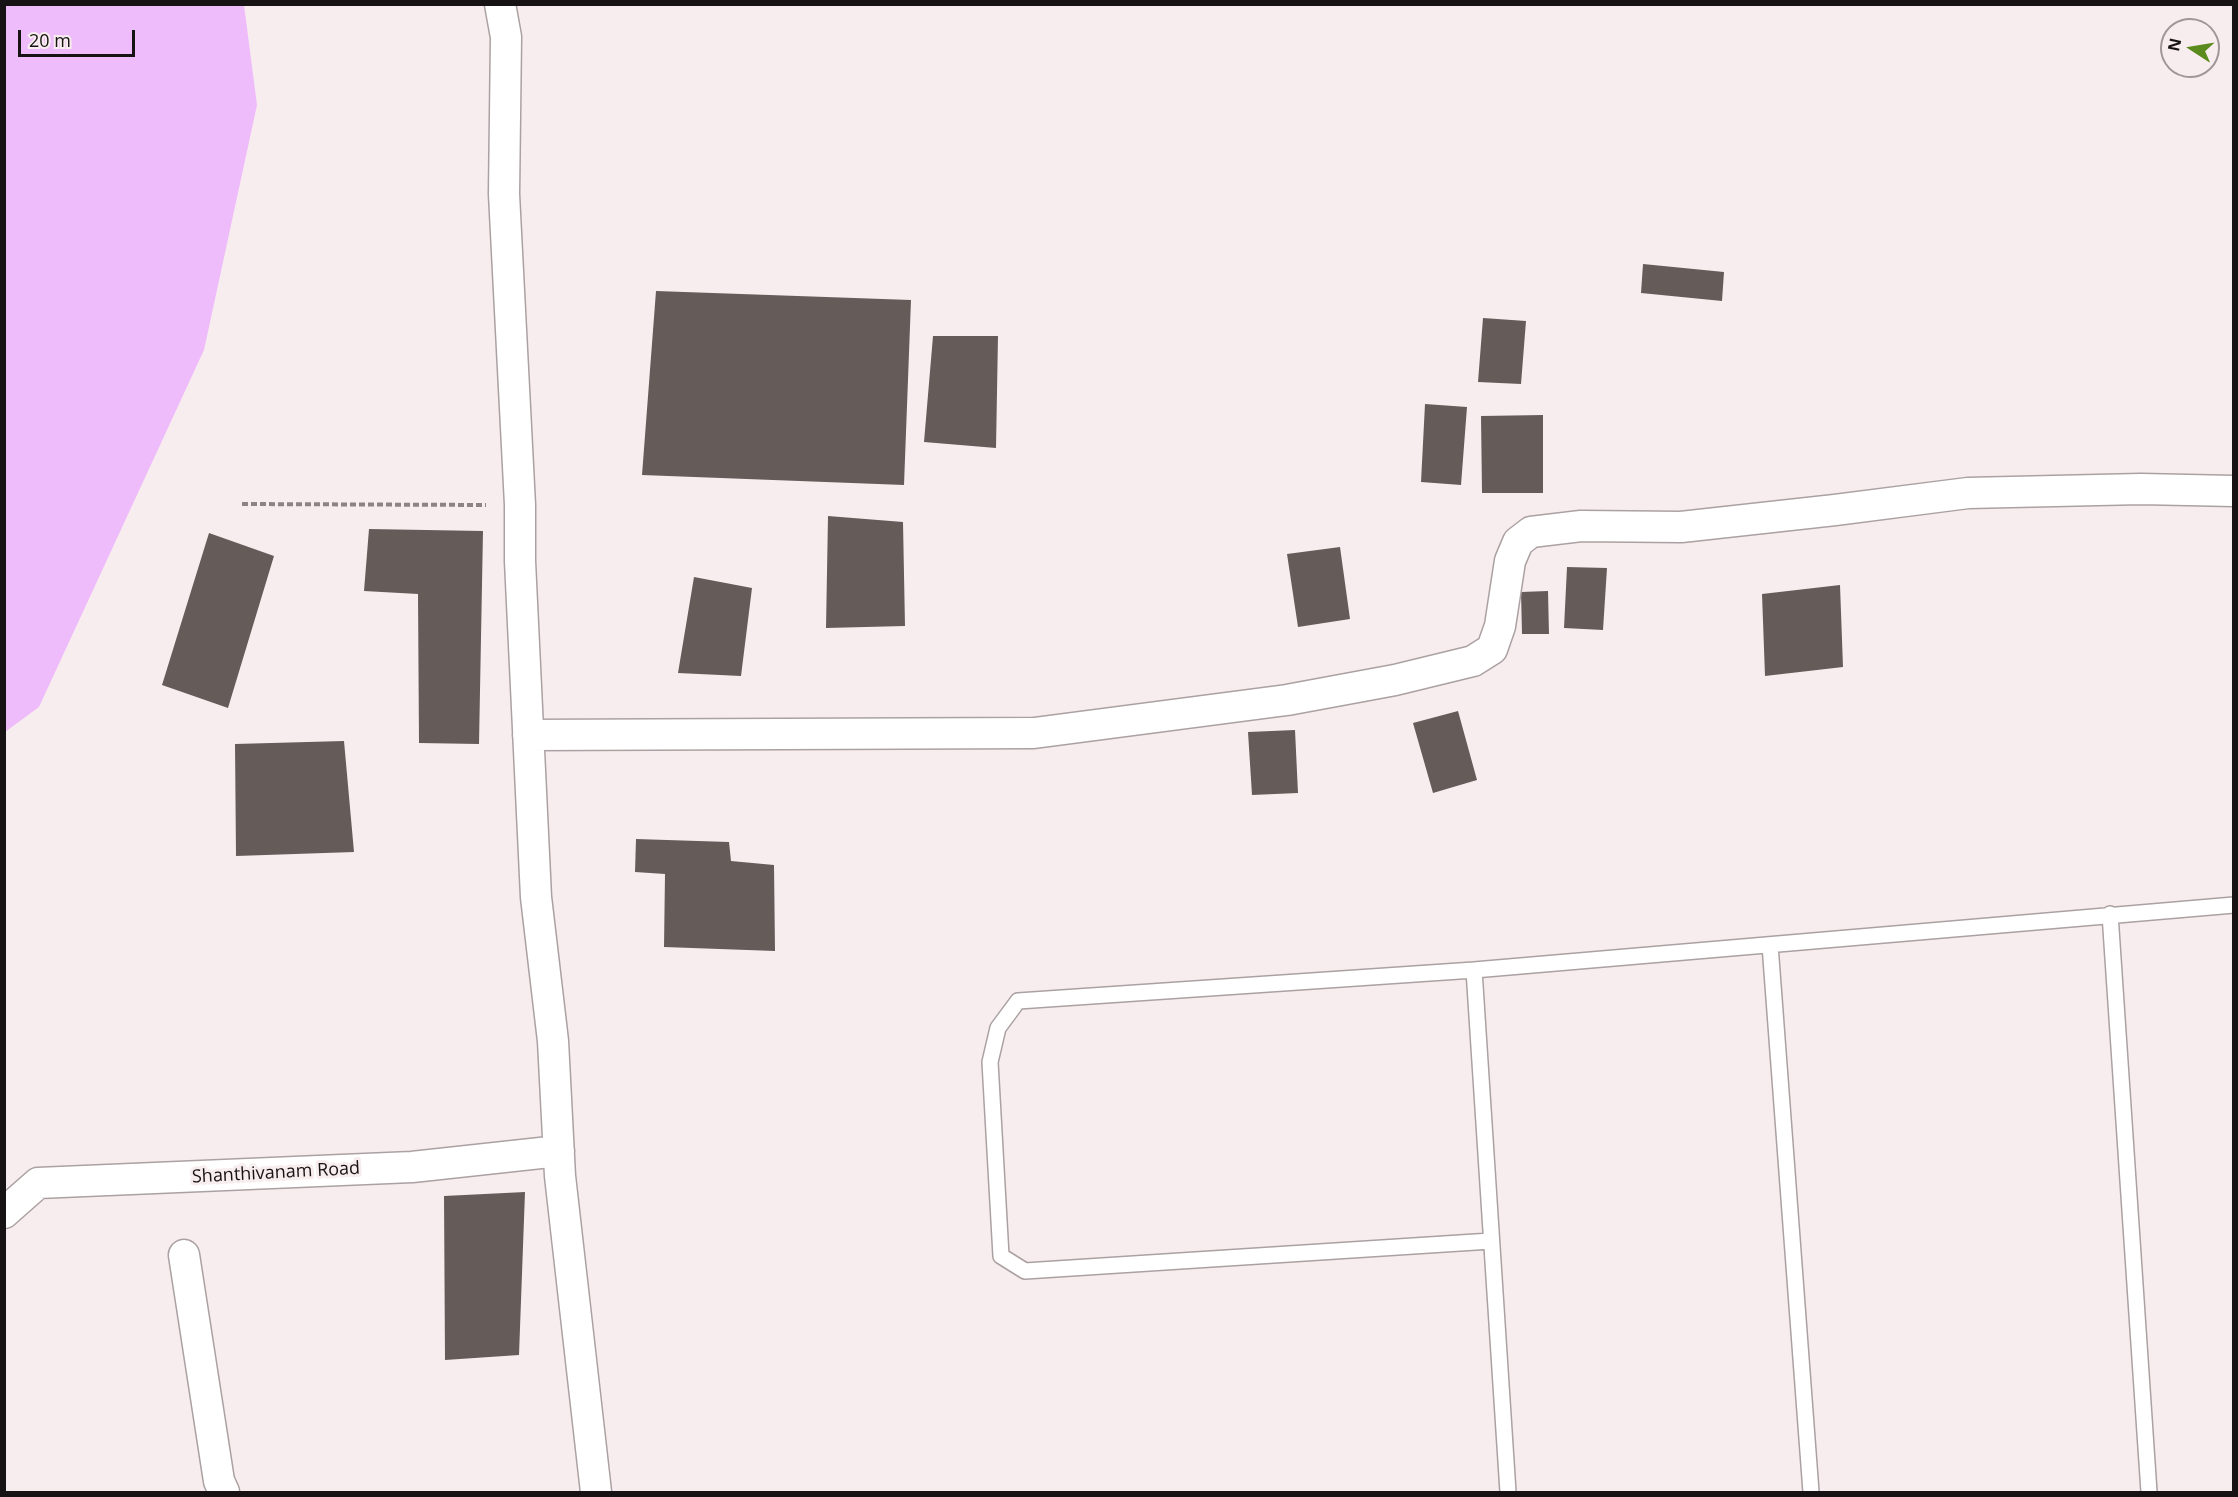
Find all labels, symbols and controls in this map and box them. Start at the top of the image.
scale bar [21,18,138,56]
north arrow [2160,18,2220,78]
text: 20 m [29,28,71,52]
text: N [2162,36,2186,53]
street label: Shanthivanam Road [191,1158,361,1188]

